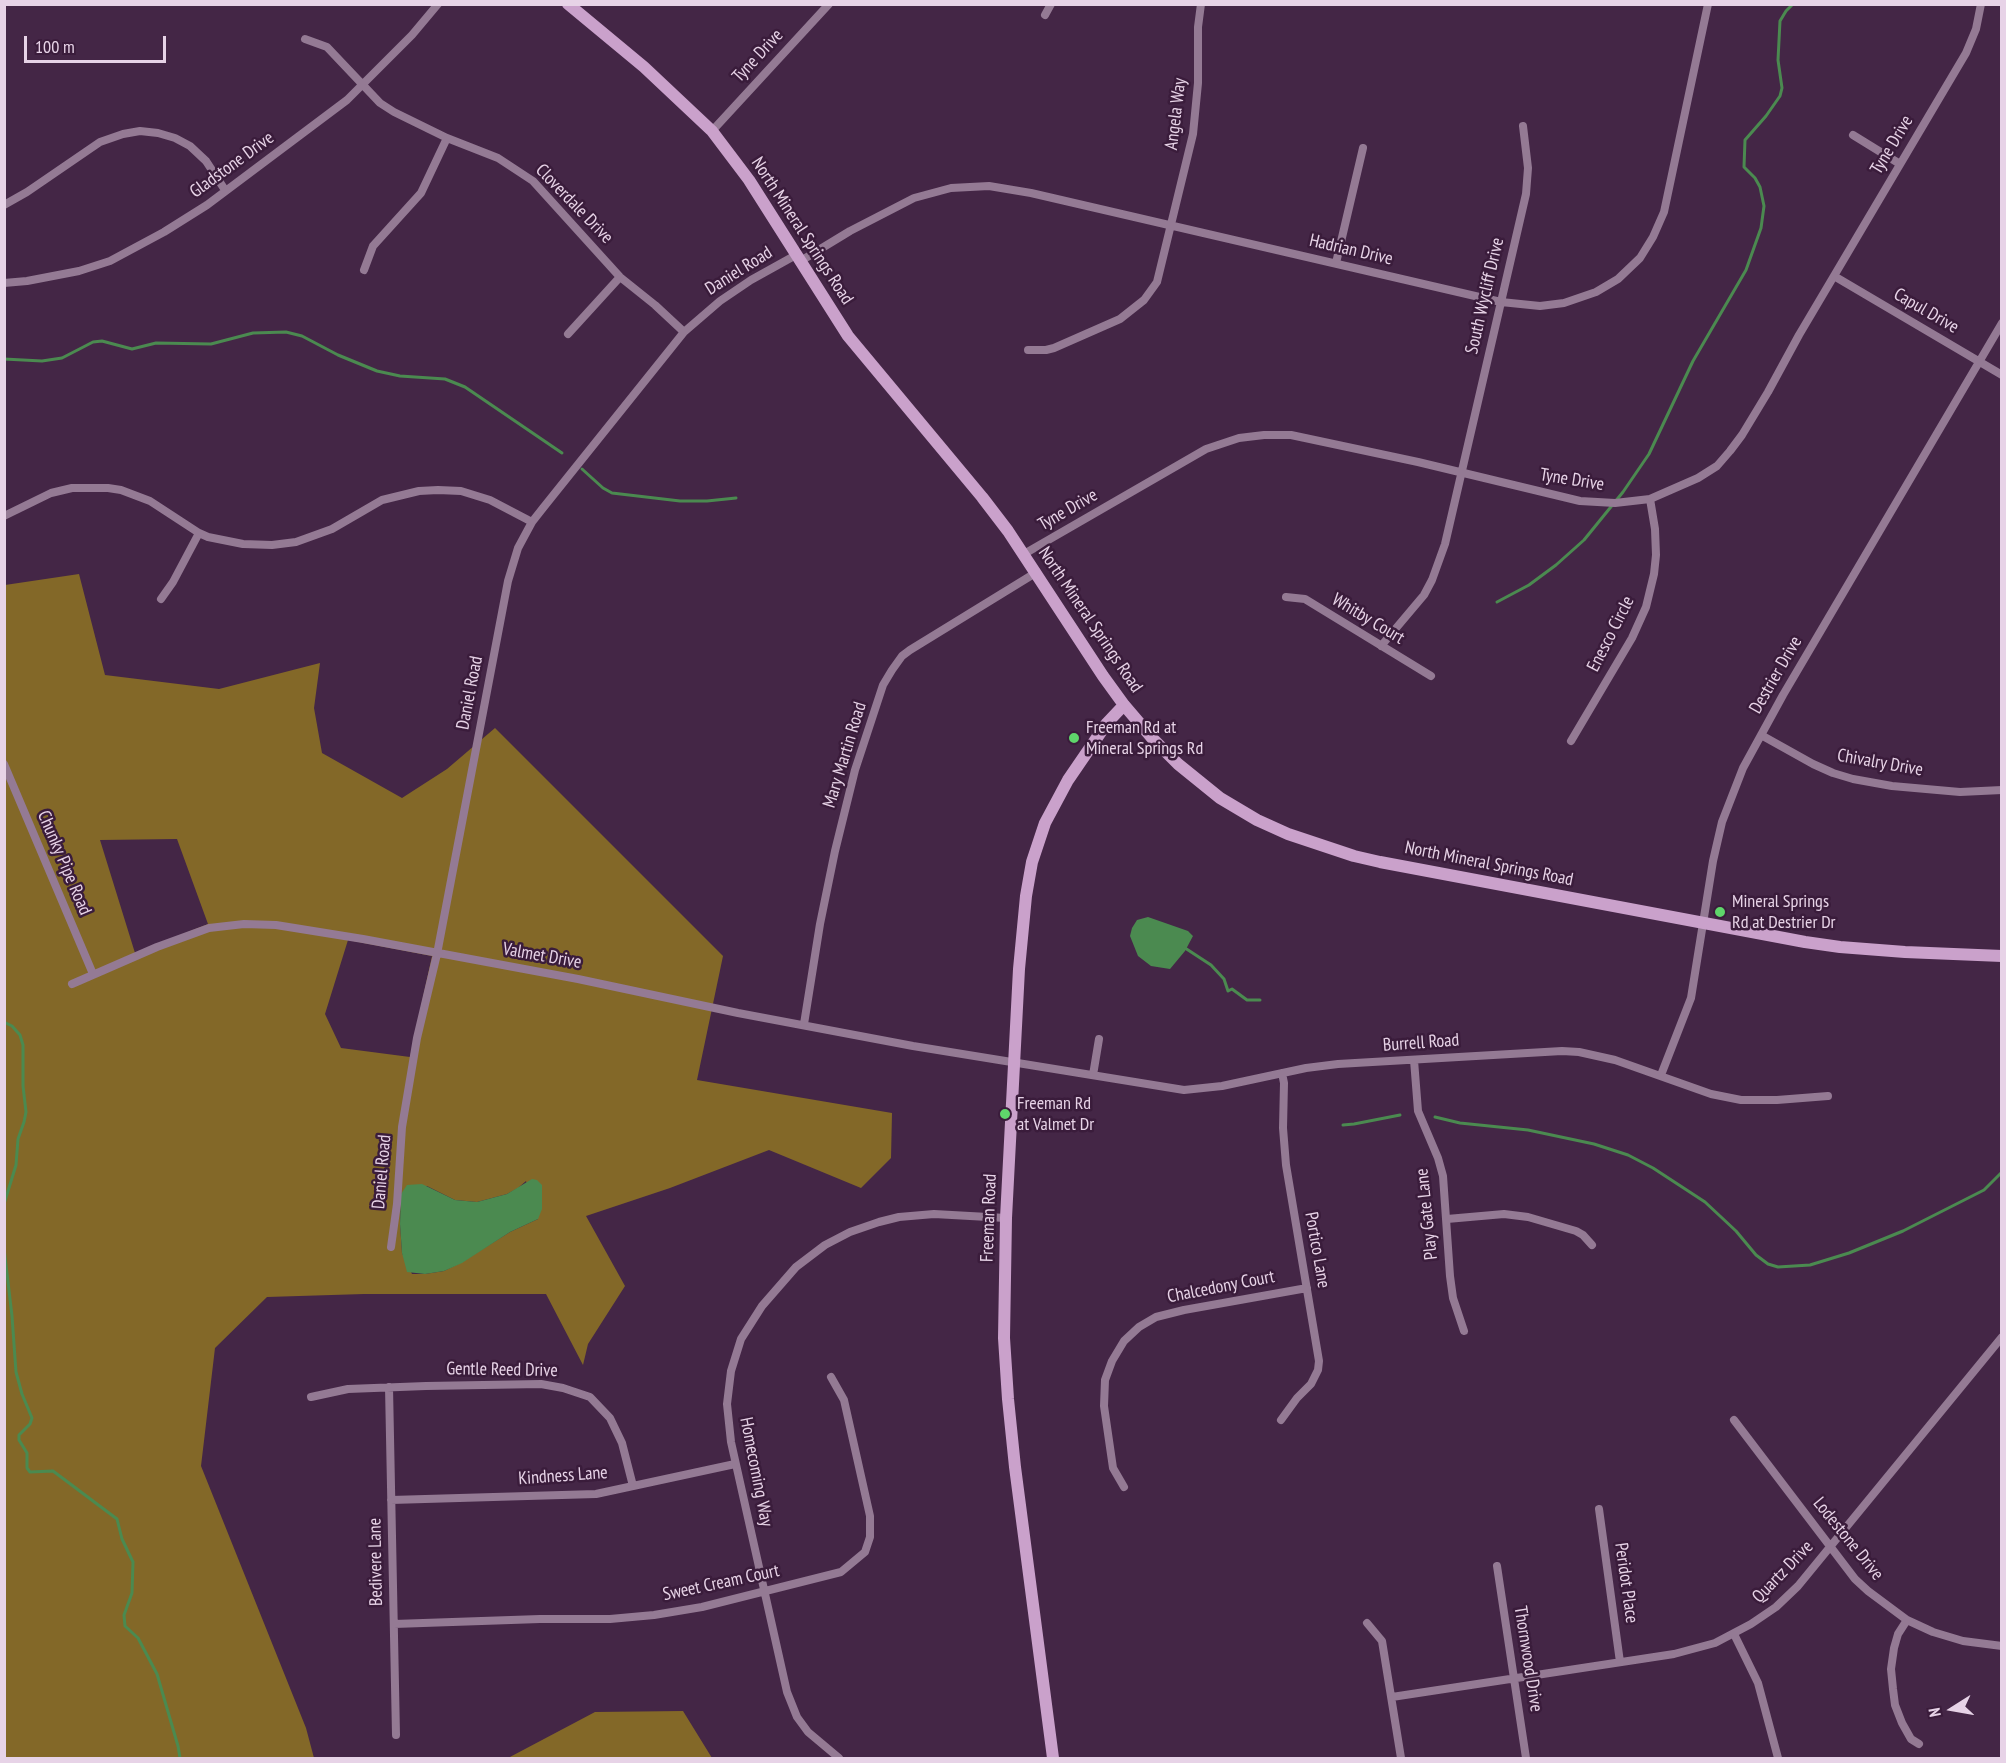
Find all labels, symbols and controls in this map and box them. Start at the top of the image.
scale bar [27,24,170,62]
street label: Tyne Drive [728,25,788,87]
text: 100 m [35,35,75,58]
street label: Angela Way [1161,77,1191,151]
street label: Tyne Drive [1866,112,1918,178]
street label: Gladstone Drive [186,127,278,203]
street label: North Mineral Springs Road [746,153,858,309]
street label: Cloverdale Drive [531,160,617,248]
street label: Hadrian Drive [1307,230,1395,270]
street label: South Wycliff Drive [1461,236,1509,356]
street label: Daniel Road [702,242,776,300]
street label: Capul Drive [1890,284,1962,338]
street label: Tyne Drive [1538,464,1606,496]
street label: Tyne Drive [1035,484,1101,536]
street label: North Mineral Springs Road [1033,543,1147,697]
street label: Whitby Court [1328,589,1408,649]
street label: Enesco Circle [1583,593,1639,675]
street label: Destrier Drive [1745,633,1807,717]
street label: Daniel Road [452,654,488,732]
street label: Mary Martin Road [819,699,871,811]
place label: Freeman Rd at Mineral Springs Rd [1086,717,1203,760]
marker: Freeman Rd at Mineral Springs Rd [1067,731,1081,745]
street label: Chivalry Drive [1835,745,1925,781]
street label: Chunky Pipe Road [32,808,96,918]
street label: North Mineral Springs Road [1403,837,1575,891]
place label: Mineral Springs Rd at Destrier Dr [1732,891,1836,934]
marker: Mineral Springs Rd at Destrier Dr [1713,905,1727,919]
street label: Valmet Drive [501,938,583,974]
street label: Burrell Road [1382,1030,1460,1056]
place label: Freeman Rd at Valmet Dr [1017,1093,1094,1136]
marker: Freeman Rd at Valmet Dr [998,1107,1012,1121]
street label: Daniel Road [368,1134,396,1210]
street label: Play Gate Lane [1411,1167,1443,1261]
street label: Freeman Road [977,1173,1001,1263]
street label: Portico Lane [1300,1210,1334,1290]
street label: Chalcedony Court [1166,1266,1276,1308]
street label: Gentle Reed Drive [446,1358,558,1382]
street label: Homecoming Way [735,1416,777,1528]
street label: Kindness Lane [518,1462,608,1490]
street label: Lodestone Drive [1808,1493,1888,1585]
street label: Bedivere Lane [364,1518,388,1606]
street label: Quartz Drive [1748,1536,1818,1608]
street label: Peridot Place [1610,1541,1642,1625]
street label: Sweet Cream Court [661,1560,781,1606]
street label: Thornwood Drive [1509,1605,1547,1713]
north arrow [1922,1679,1982,1739]
text: N [1924,1706,1945,1719]

